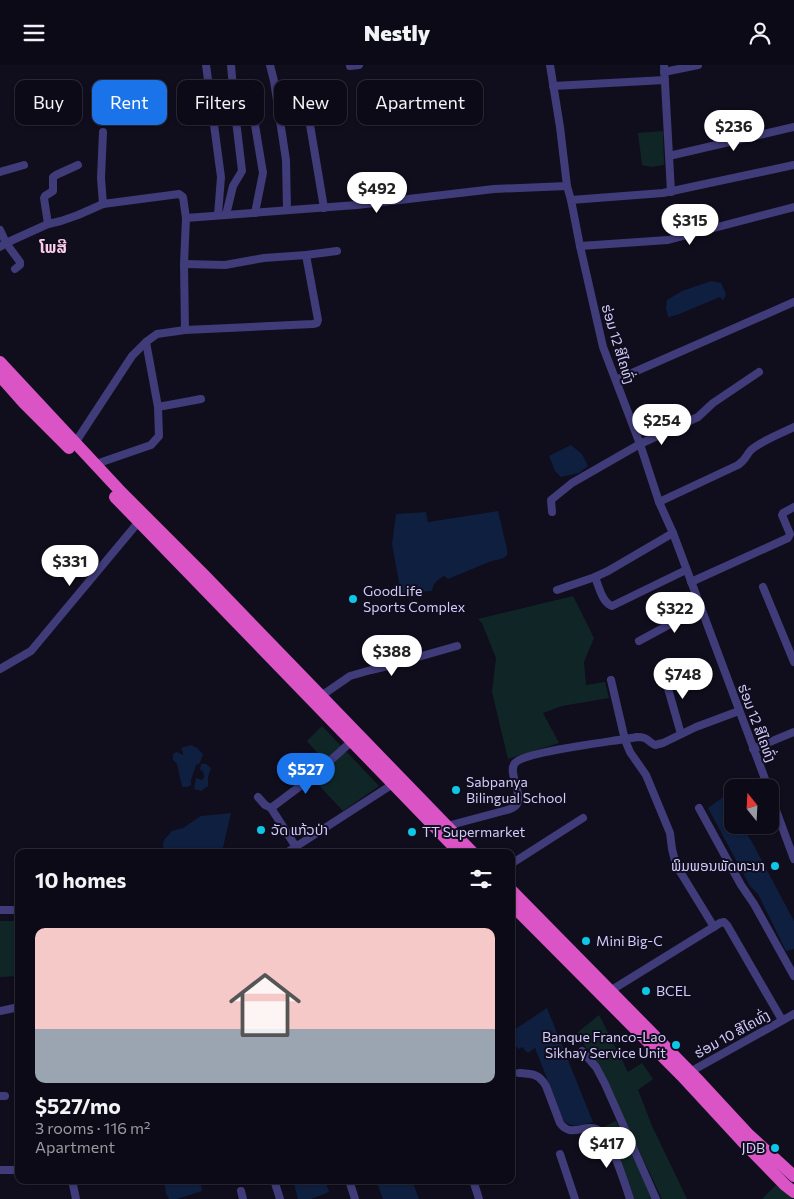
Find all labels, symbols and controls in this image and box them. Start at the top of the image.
icon: menu [20,19,48,47]
text: Nestly [364,19,430,46]
icon: person [746,19,774,47]
chip: Buy [15,80,82,125]
chip: Rent [92,80,167,125]
chip: Filters [177,80,264,125]
chip: New [274,80,347,125]
chip: Apartment [357,80,483,125]
pin: $236 [704,109,764,152]
text: $236 [715,116,753,135]
pin: $492 [347,171,407,214]
text: $492 [358,178,396,197]
pin: $315 [660,203,720,246]
text: $315 [672,210,708,229]
district label: ໂພສີ [38,237,67,256]
street label: ຮ່ອມ 12 ສີໄຄທົ່ງ [598,302,640,386]
pin: $254 [632,403,692,446]
text: $254 [643,410,681,429]
pin: $331 [40,545,100,587]
text: $331 [53,551,87,570]
place label: GoodLife Sports Complex [363,582,466,615]
pin: $322 [645,591,705,634]
marker: GoodLife Sports Complex [347,593,359,605]
text: $322 [657,598,693,617]
pin: $388 [362,635,422,677]
text: $388 [373,641,411,660]
pin: $748 [653,657,713,700]
text: $748 [665,664,701,683]
street label: ຮ່ອມ 12 ສີໄຄທົ່ງ [735,681,781,764]
pin: $527 [276,753,336,795]
text: $527 [288,759,324,778]
place label: Sabpanya Bilingual School [466,773,566,806]
north arrow [724,779,779,834]
map controls [724,779,779,834]
marker: Sabpanya Bilingual School [450,784,462,796]
place label: ວັດ ແກ້ວປ່າ [271,821,328,838]
place label: TT Supermarket [422,823,526,840]
marker: ວັດ ແກ້ວປ່າ [255,824,267,836]
marker: TT Supermarket [406,826,418,838]
place label: ພິມພອນພັດທະນາ [671,857,765,874]
marker: ພິມພອນພັດທະນາ [769,860,781,872]
icon: filters [467,865,495,893]
text: 10 homes [35,867,126,892]
place label: Mini Big-C [596,932,663,949]
marker: Mini Big-C [580,935,592,947]
icon: home [220,960,310,1050]
place label: BCEL [656,982,691,999]
marker: BCEL [640,985,652,997]
street label: ຮ່ອມ 10 ສີໄຄທົ່ງ [690,1005,772,1061]
place label: Banque Franco-Lao Sikhay Service Unit [542,1028,666,1061]
marker: Banque Franco-Lao Sikhay Service Unit [670,1039,682,1051]
text: $527/mo [35,1093,121,1118]
text: 3 rooms · 116 m² [35,1118,150,1137]
pin: $417 [577,1127,637,1169]
text: $417 [590,1133,624,1152]
text: Apartment [35,1137,115,1156]
place label: JDB [742,1139,765,1156]
marker: JDB [769,1142,781,1154]

